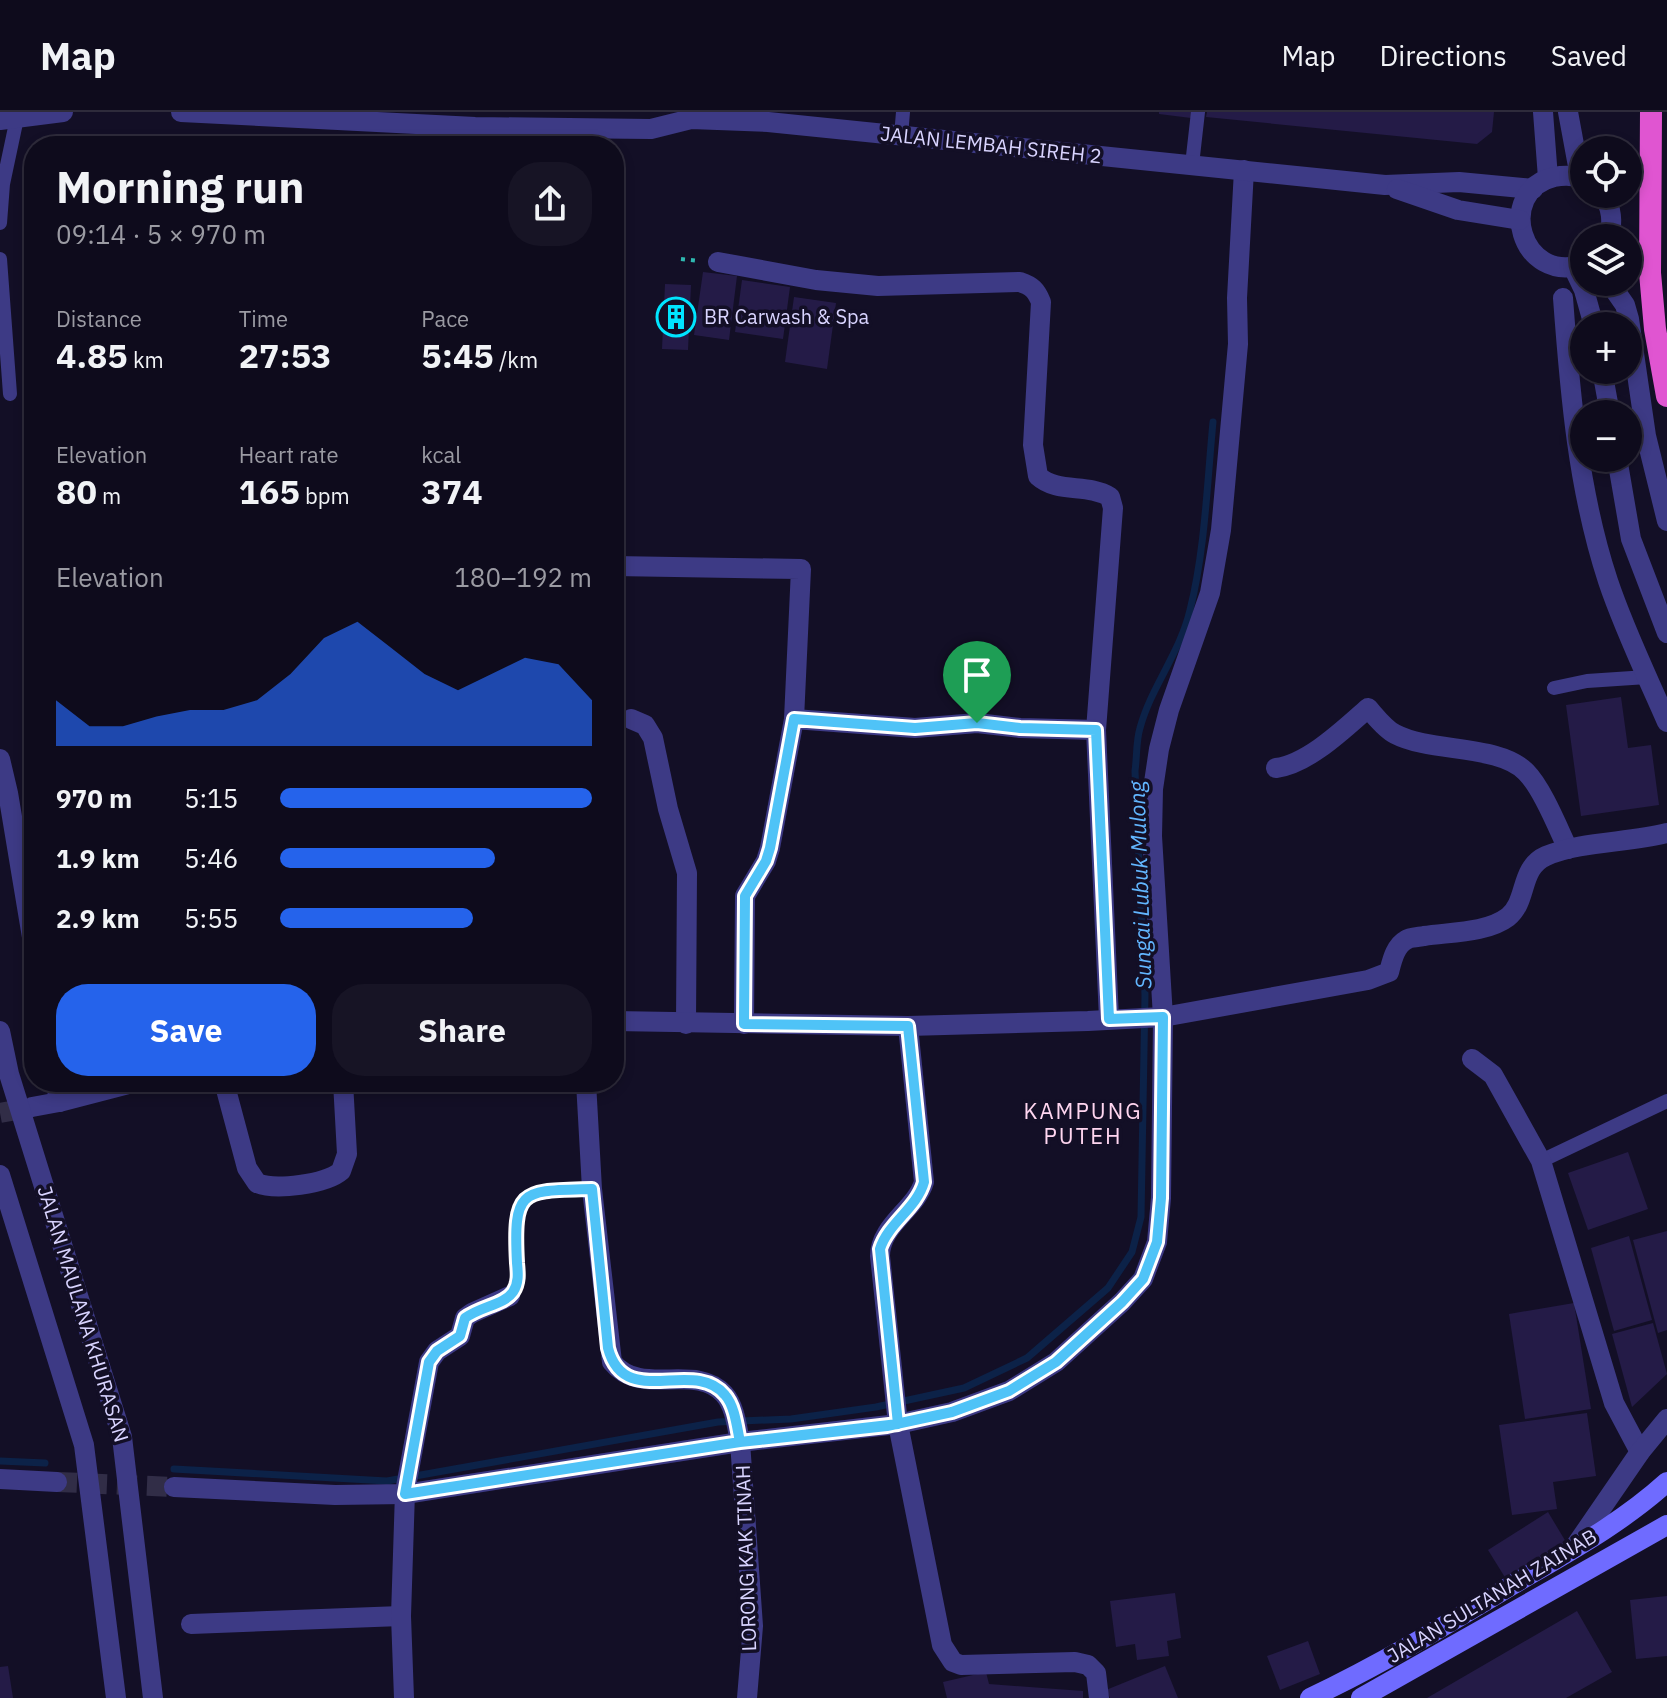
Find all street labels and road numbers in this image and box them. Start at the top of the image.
street label: JALAN LEMBAH SIREH 2 [879,119,1103,170]
street label: JALAN MAULANA KHURASAN [32,1182,135,1445]
street label: LORONG KAK TINAH [729,1464,762,1652]
street label: JALAN SULTANAH ZAINAB [1382,1522,1602,1669]

